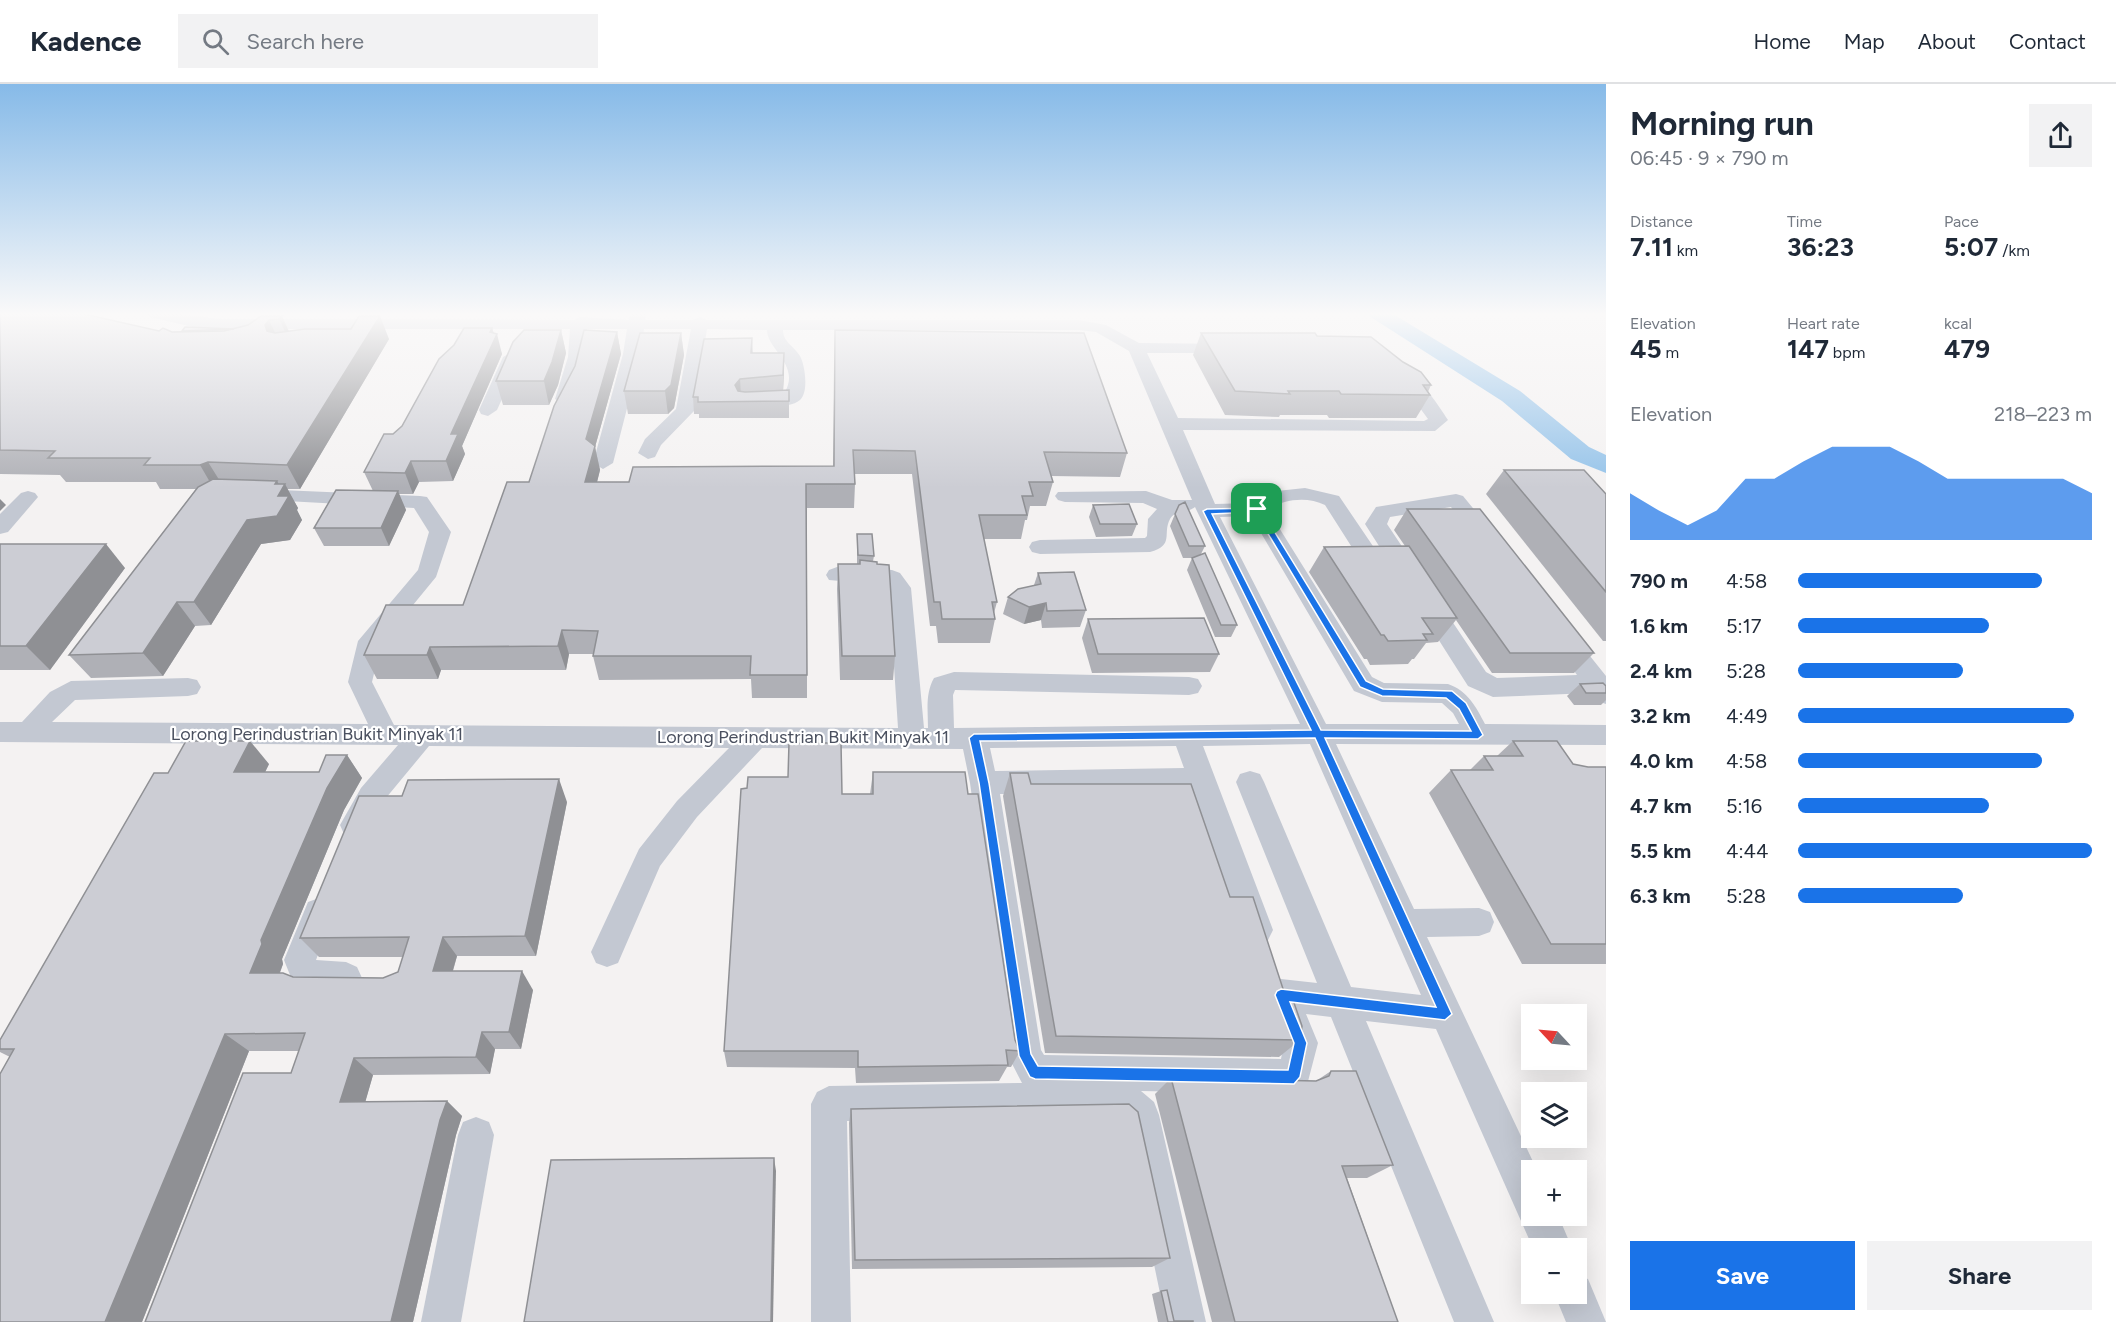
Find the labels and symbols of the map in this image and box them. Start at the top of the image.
pin [1231,483,1282,534]
street label: Lorong Perindustrian Bukit Minyak 11 [171,723,463,745]
street label: Lorong Perindustrian Bukit Minyak 11 [657,726,949,748]
north arrow [1521,1004,1587,1070]

